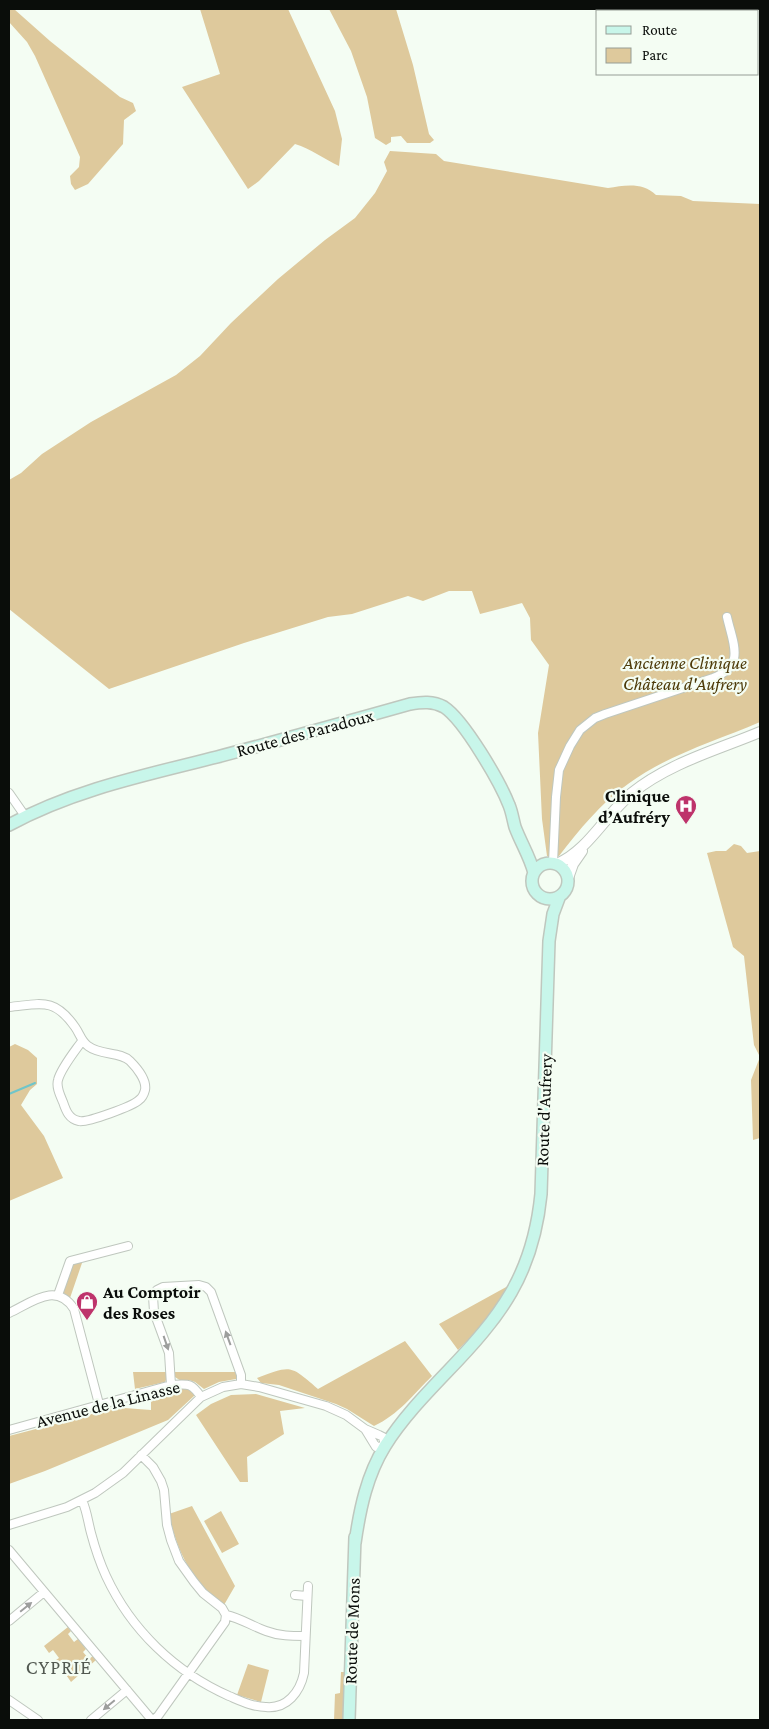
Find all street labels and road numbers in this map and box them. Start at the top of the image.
street label: Route des Paradoux [234,705,376,761]
street label: Route d'Aufrery [532,1053,556,1167]
street label: Avenue de la Linasse [34,1376,182,1432]
street label: Route de Mons [340,1577,364,1685]

